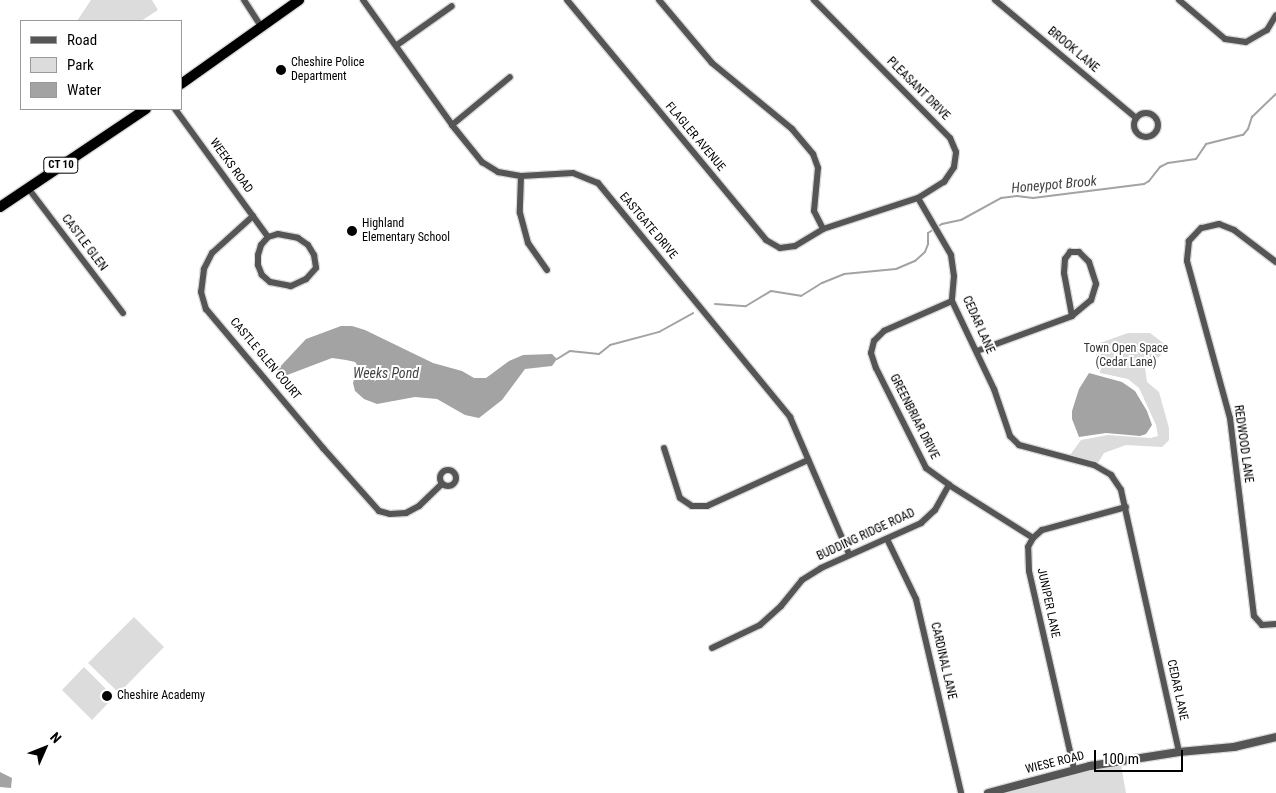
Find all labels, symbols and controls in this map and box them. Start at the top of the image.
legend [20,20,182,110]
street label: BROOK LANE [1044,24,1102,76]
text: Road [67,31,97,49]
street label: PLEASANT DRIVE [883,54,953,124]
text: Park [67,56,94,74]
place label: Cheshire Police Department [291,56,364,84]
marker: Cheshire Police Department [275,64,287,76]
text: Water [67,81,101,99]
street label: FLAGLER AVENUE [662,100,728,174]
street label: WEEKS ROAD [206,136,256,196]
road number: CT 10 [42,156,80,174]
water label: Honeypot Brook [1011,172,1097,196]
street label: EASTGATE DRIVE [616,190,680,262]
street label: CASTLE GLEN [58,212,110,274]
place label: Highland Elementary School [362,217,450,245]
marker: Highland Elementary School [346,225,358,237]
street label: CEDAR LANE [959,294,997,356]
street label: CASTLE GLEN COURT [227,315,303,403]
park label: Town Open Space (Cedar Lane) [1084,342,1168,370]
water label: Weeks Pond [353,365,419,381]
street label: GREENBRIAR DRIVE [886,372,942,462]
street label: REDWOOD LANE [1230,404,1256,484]
street label: BUDDING RIDGE ROAD [815,506,917,564]
street label: JUNIPER LANE [1034,567,1062,639]
street label: CARDINAL LANE [927,621,959,701]
street label: CEDAR LANE [1164,658,1190,722]
place label: Cheshire Academy [117,689,205,703]
marker: Cheshire Academy [101,690,113,702]
north arrow [20,723,70,773]
text: N [47,729,65,746]
scale bar [1096,740,1185,772]
street label: WIESE ROAD [1024,749,1086,777]
text: 100 m [1102,750,1139,768]

